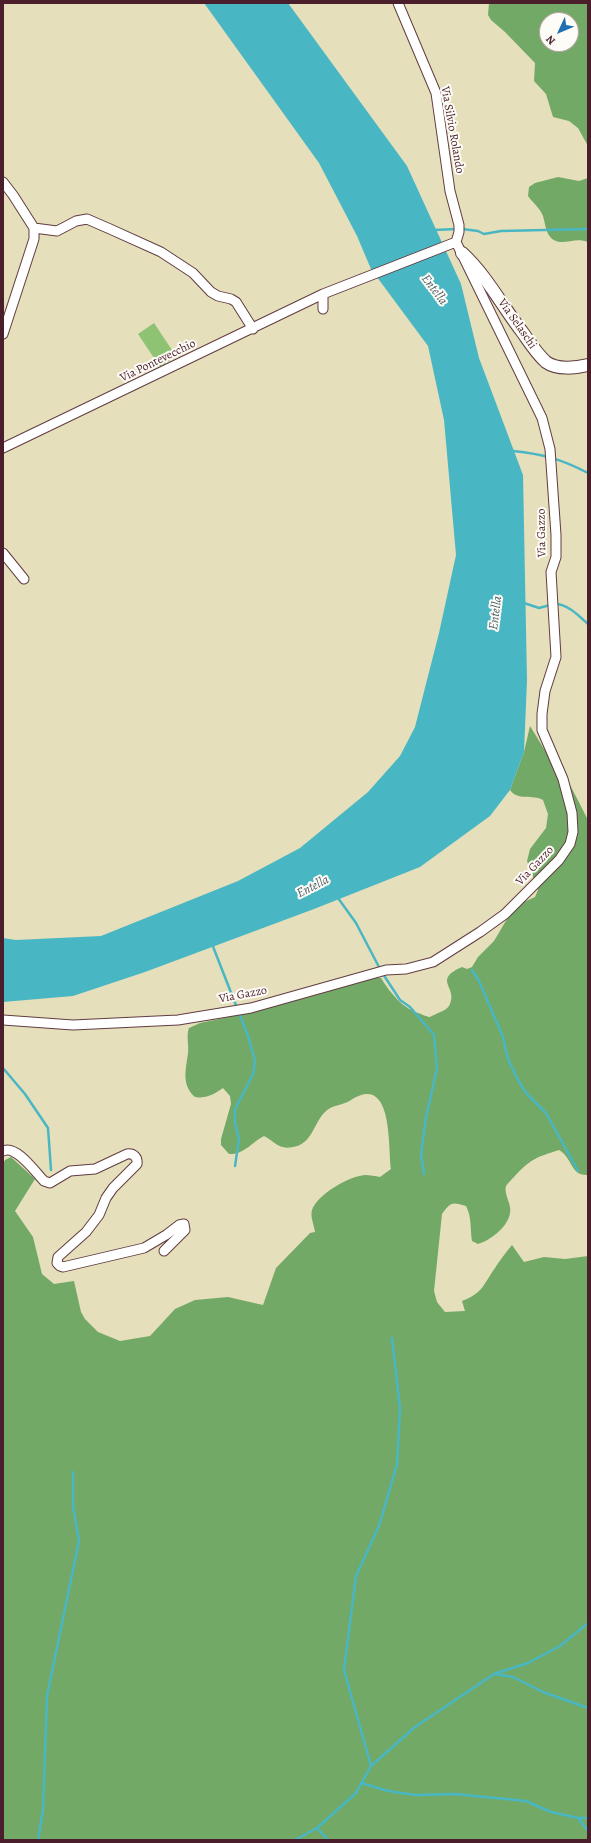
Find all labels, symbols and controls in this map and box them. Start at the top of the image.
north arrow [539,12,579,52]
text: N [543,32,559,48]
street label: Via Silvio Rolando [437,85,467,175]
water label: Entella [417,272,451,308]
street label: Via Selaschi [494,296,540,352]
street label: Via Pontevecchio [118,336,198,386]
street label: Via Gazzo [534,509,550,557]
water label: Entella [486,595,506,631]
street label: Via Gazzo [513,843,557,889]
water label: Entella [294,872,332,902]
street label: Via Gazzo [218,983,268,1007]

